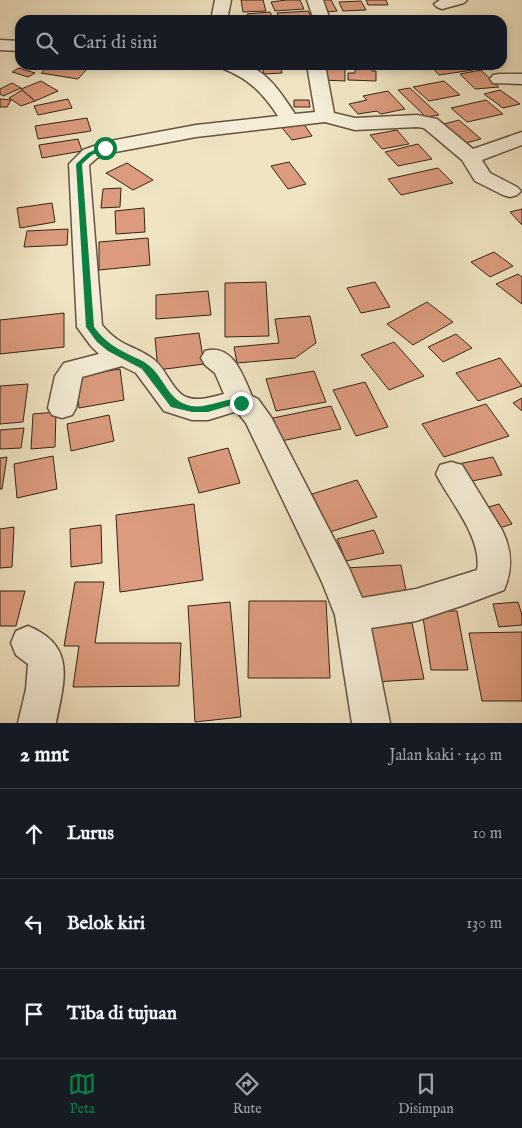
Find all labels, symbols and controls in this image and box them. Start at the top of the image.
search box [15,15,507,70]
icon: search [33,29,61,57]
text: Cari di sini [73,31,157,55]
route start [94,137,117,160]
route end [230,392,253,415]
text: 2 mnt [20,742,69,769]
text: Jalan kaki · 140 m [389,746,502,766]
icon: ahead [20,820,48,848]
text: Lurus [67,822,114,846]
text: 10 m [472,824,502,844]
icon: left [20,910,48,938]
text: Belok kiri [67,912,145,936]
text: 130 m [466,914,502,934]
icon: arrive [20,1000,48,1028]
text: Tiba di tujuan [67,1002,177,1026]
tab: Peta [68,1070,96,1118]
tab: Rute [233,1070,262,1118]
tab: Disimpan [398,1070,454,1118]

